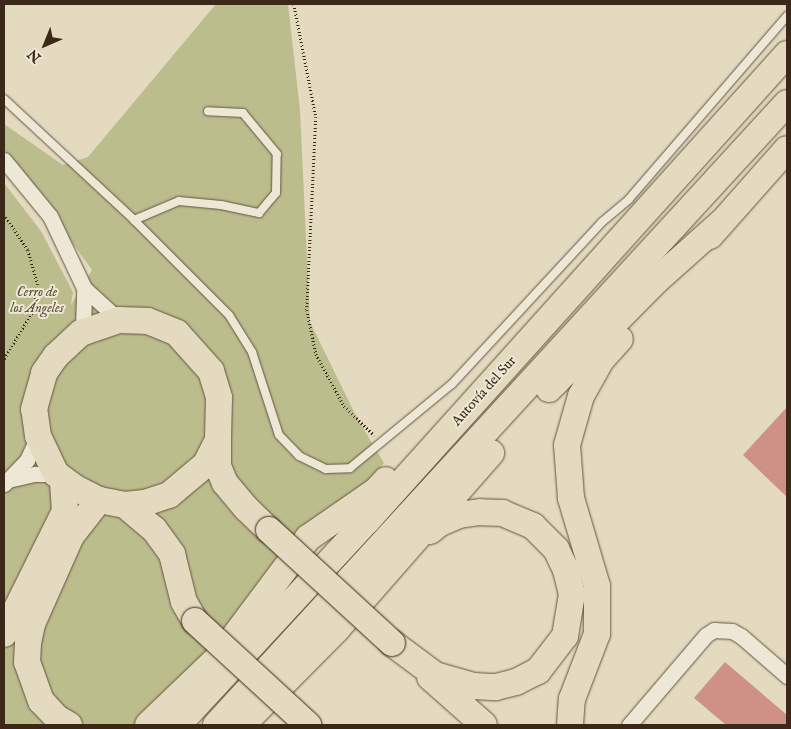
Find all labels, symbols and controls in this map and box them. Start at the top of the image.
north arrow [20,20,70,70]
text: N [24,45,45,66]
park label: Cerro de los Ángeles [10,284,64,316]
street label: Autovía del Sur [448,353,520,429]

